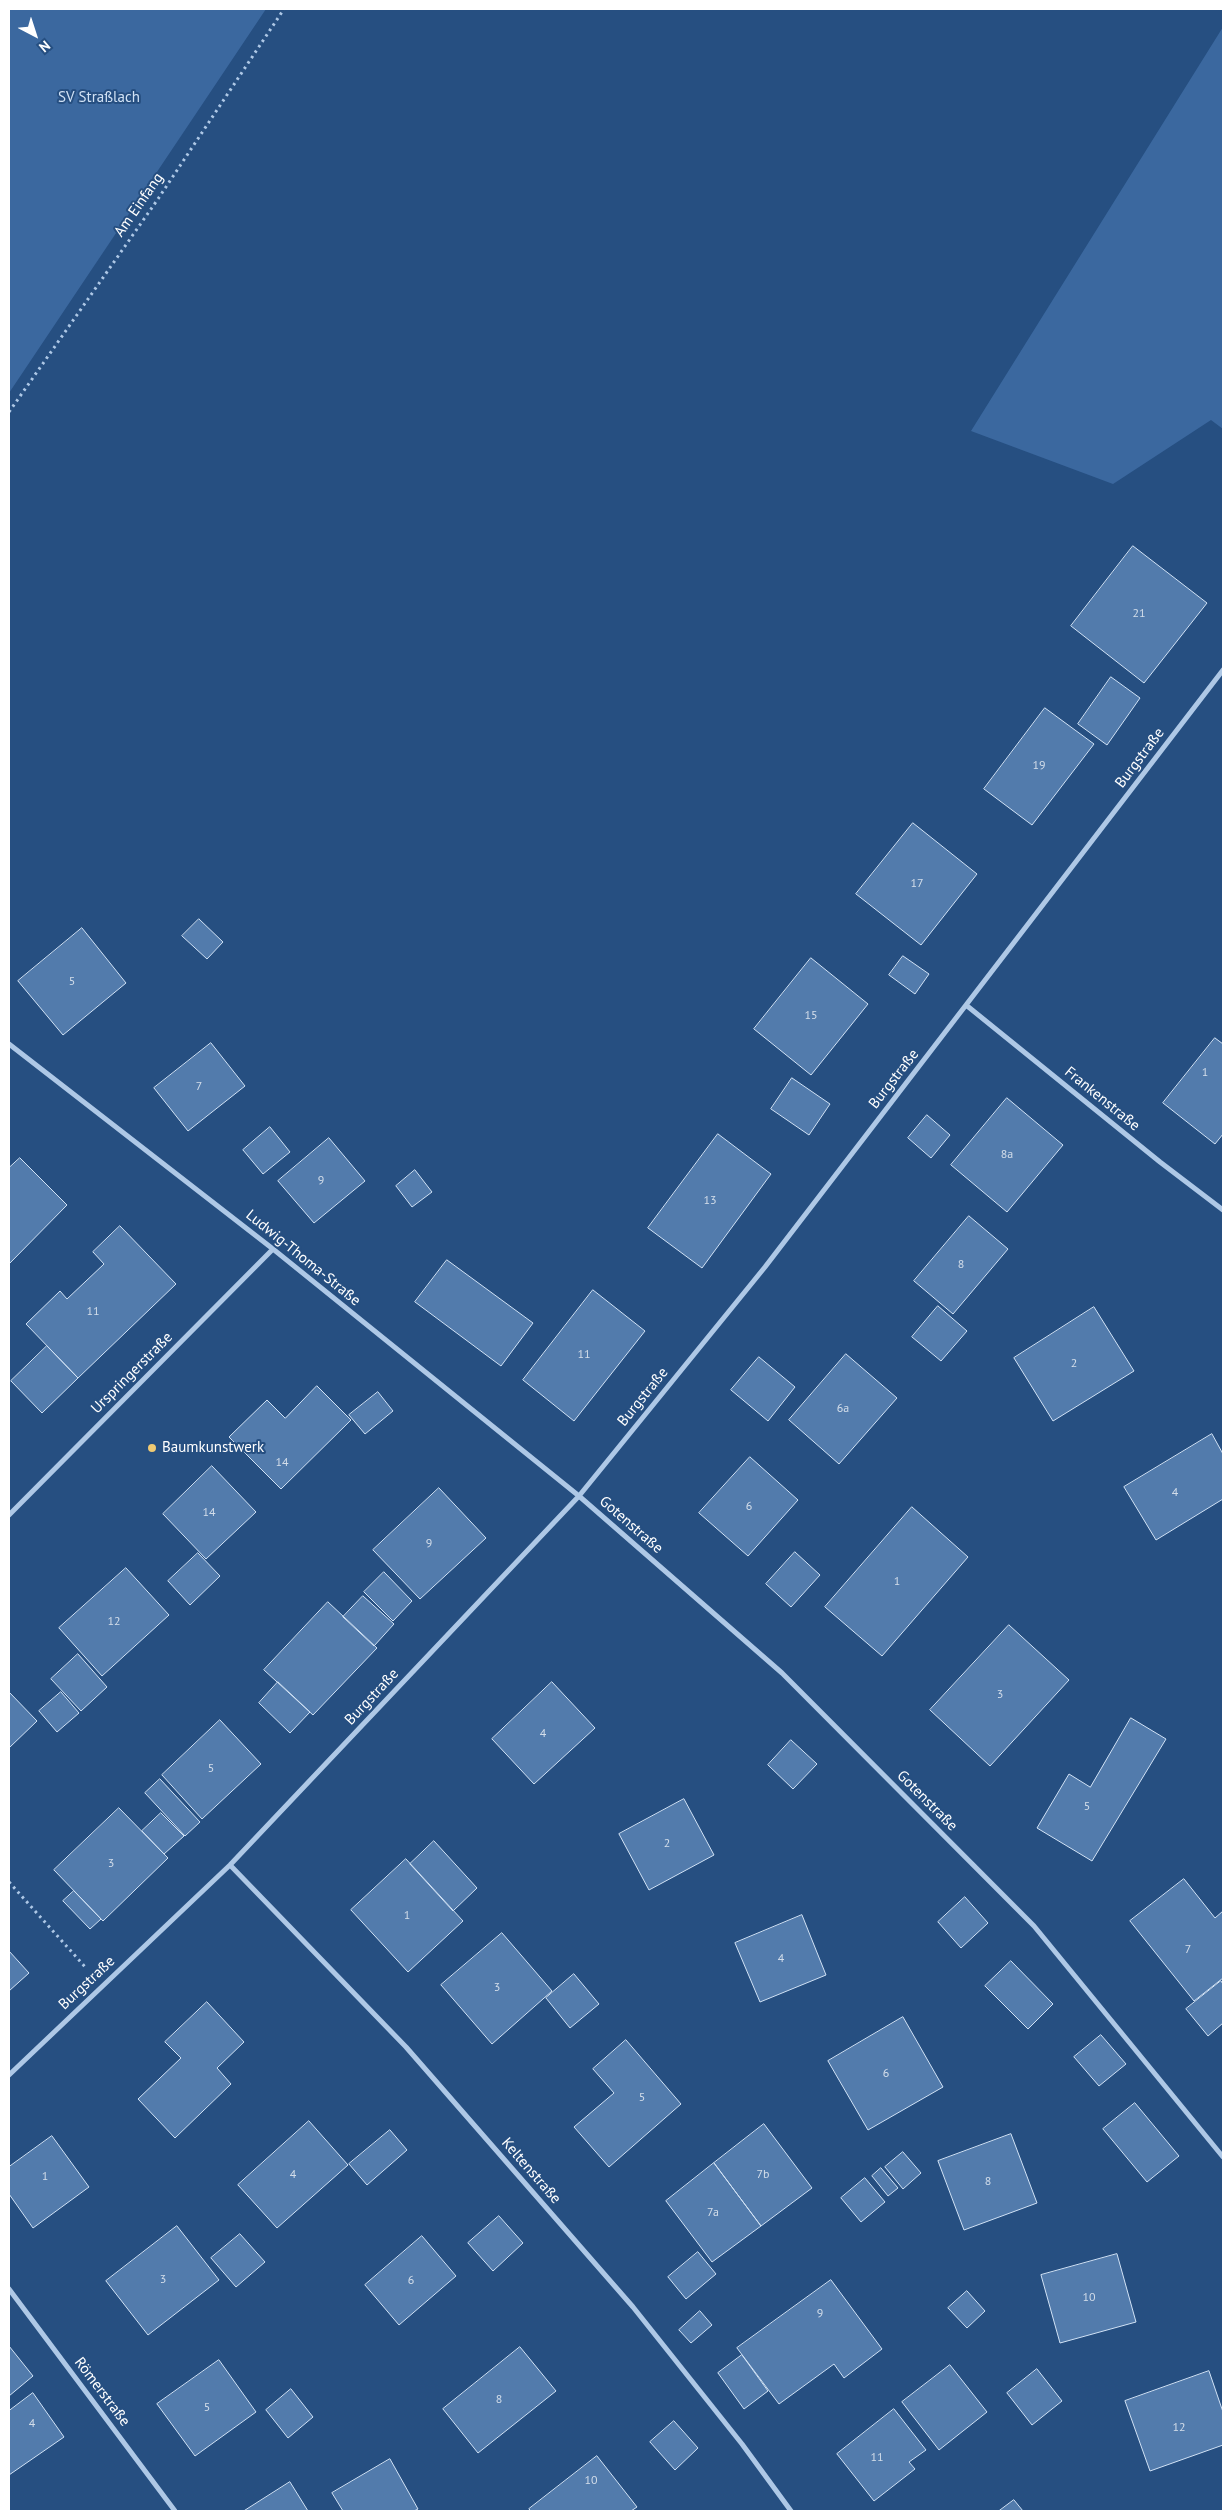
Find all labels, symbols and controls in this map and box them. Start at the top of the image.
north arrow [10,10,60,60]
text: N [35,37,54,56]
park label: SV Straßlach [58,89,140,107]
street label: Am Einfang [110,170,168,240]
house number: 21 [1132,607,1146,621]
street label: Burgstraße [1112,724,1168,792]
house number: 19 [1032,759,1046,773]
house number: 17 [910,877,924,891]
house number: 5 [69,975,75,989]
house number: 15 [804,1009,818,1023]
street label: Burgstraße [865,1046,923,1112]
street label: Frankenstraße [1061,1063,1143,1135]
house number: 1 [1202,1066,1208,1080]
house number: 7 [196,1080,202,1094]
house number: 8a [1001,1148,1013,1162]
house number: 9 [318,1174,324,1188]
house number: 13 [703,1194,717,1208]
street label: Ludwig-Thoma-Straße [242,1206,364,1310]
house number: 8 [958,1258,964,1272]
house number: 11 [86,1305,100,1319]
street label: Urspringerstraße [88,1329,176,1417]
house number: 11 [577,1348,591,1362]
house number: 2 [1071,1357,1077,1371]
street label: Burgstraße [614,1364,672,1430]
house number: 6a [837,1402,849,1416]
place label: Baumkunstwerk [162,1439,264,1457]
marker: Baumkunstwerk [146,1442,158,1454]
house number: 14 [275,1456,289,1470]
house number: 4 [1172,1486,1178,1500]
street label: Gotenstraße [596,1492,666,1558]
house number: 6 [746,1500,752,1514]
house number: 14 [202,1506,216,1520]
house number: 9 [426,1537,432,1551]
house number: 1 [894,1575,900,1589]
house number: 12 [107,1615,121,1629]
street label: Burgstraße [341,1665,403,1729]
house number: 3 [997,1688,1003,1702]
house number: 4 [540,1727,546,1741]
house number: 5 [208,1762,214,1776]
street label: Gotenstraße [893,1767,961,1835]
house number: 5 [1084,1800,1090,1814]
house number: 2 [664,1837,670,1851]
house number: 3 [108,1857,114,1871]
house number: 1 [404,1909,410,1923]
house number: 7 [1185,1943,1191,1957]
street label: Burgstraße [55,1952,119,2014]
house number: 4 [778,1952,784,1966]
house number: 3 [494,1981,500,1995]
house number: 6 [883,2067,889,2081]
house number: 5 [639,2091,645,2105]
street label: Keltenstraße [497,2134,565,2208]
house number: 4 [290,2168,296,2182]
house number: 7b [756,2168,770,2182]
house number: 1 [42,2170,48,2184]
house number: 8 [985,2175,991,2189]
house number: 7a [707,2206,719,2220]
house number: 3 [160,2273,166,2287]
house number: 6 [408,2274,414,2288]
house number: 10 [1082,2291,1096,2305]
house number: 9 [817,2307,823,2321]
street label: Römerstraße [70,2354,134,2430]
house number: 8 [496,2393,502,2407]
house number: 5 [204,2401,210,2415]
house number: 4 [29,2417,35,2431]
house number: 12 [1172,2421,1186,2435]
house number: 11 [870,2451,884,2465]
house number: 10 [584,2474,598,2488]

